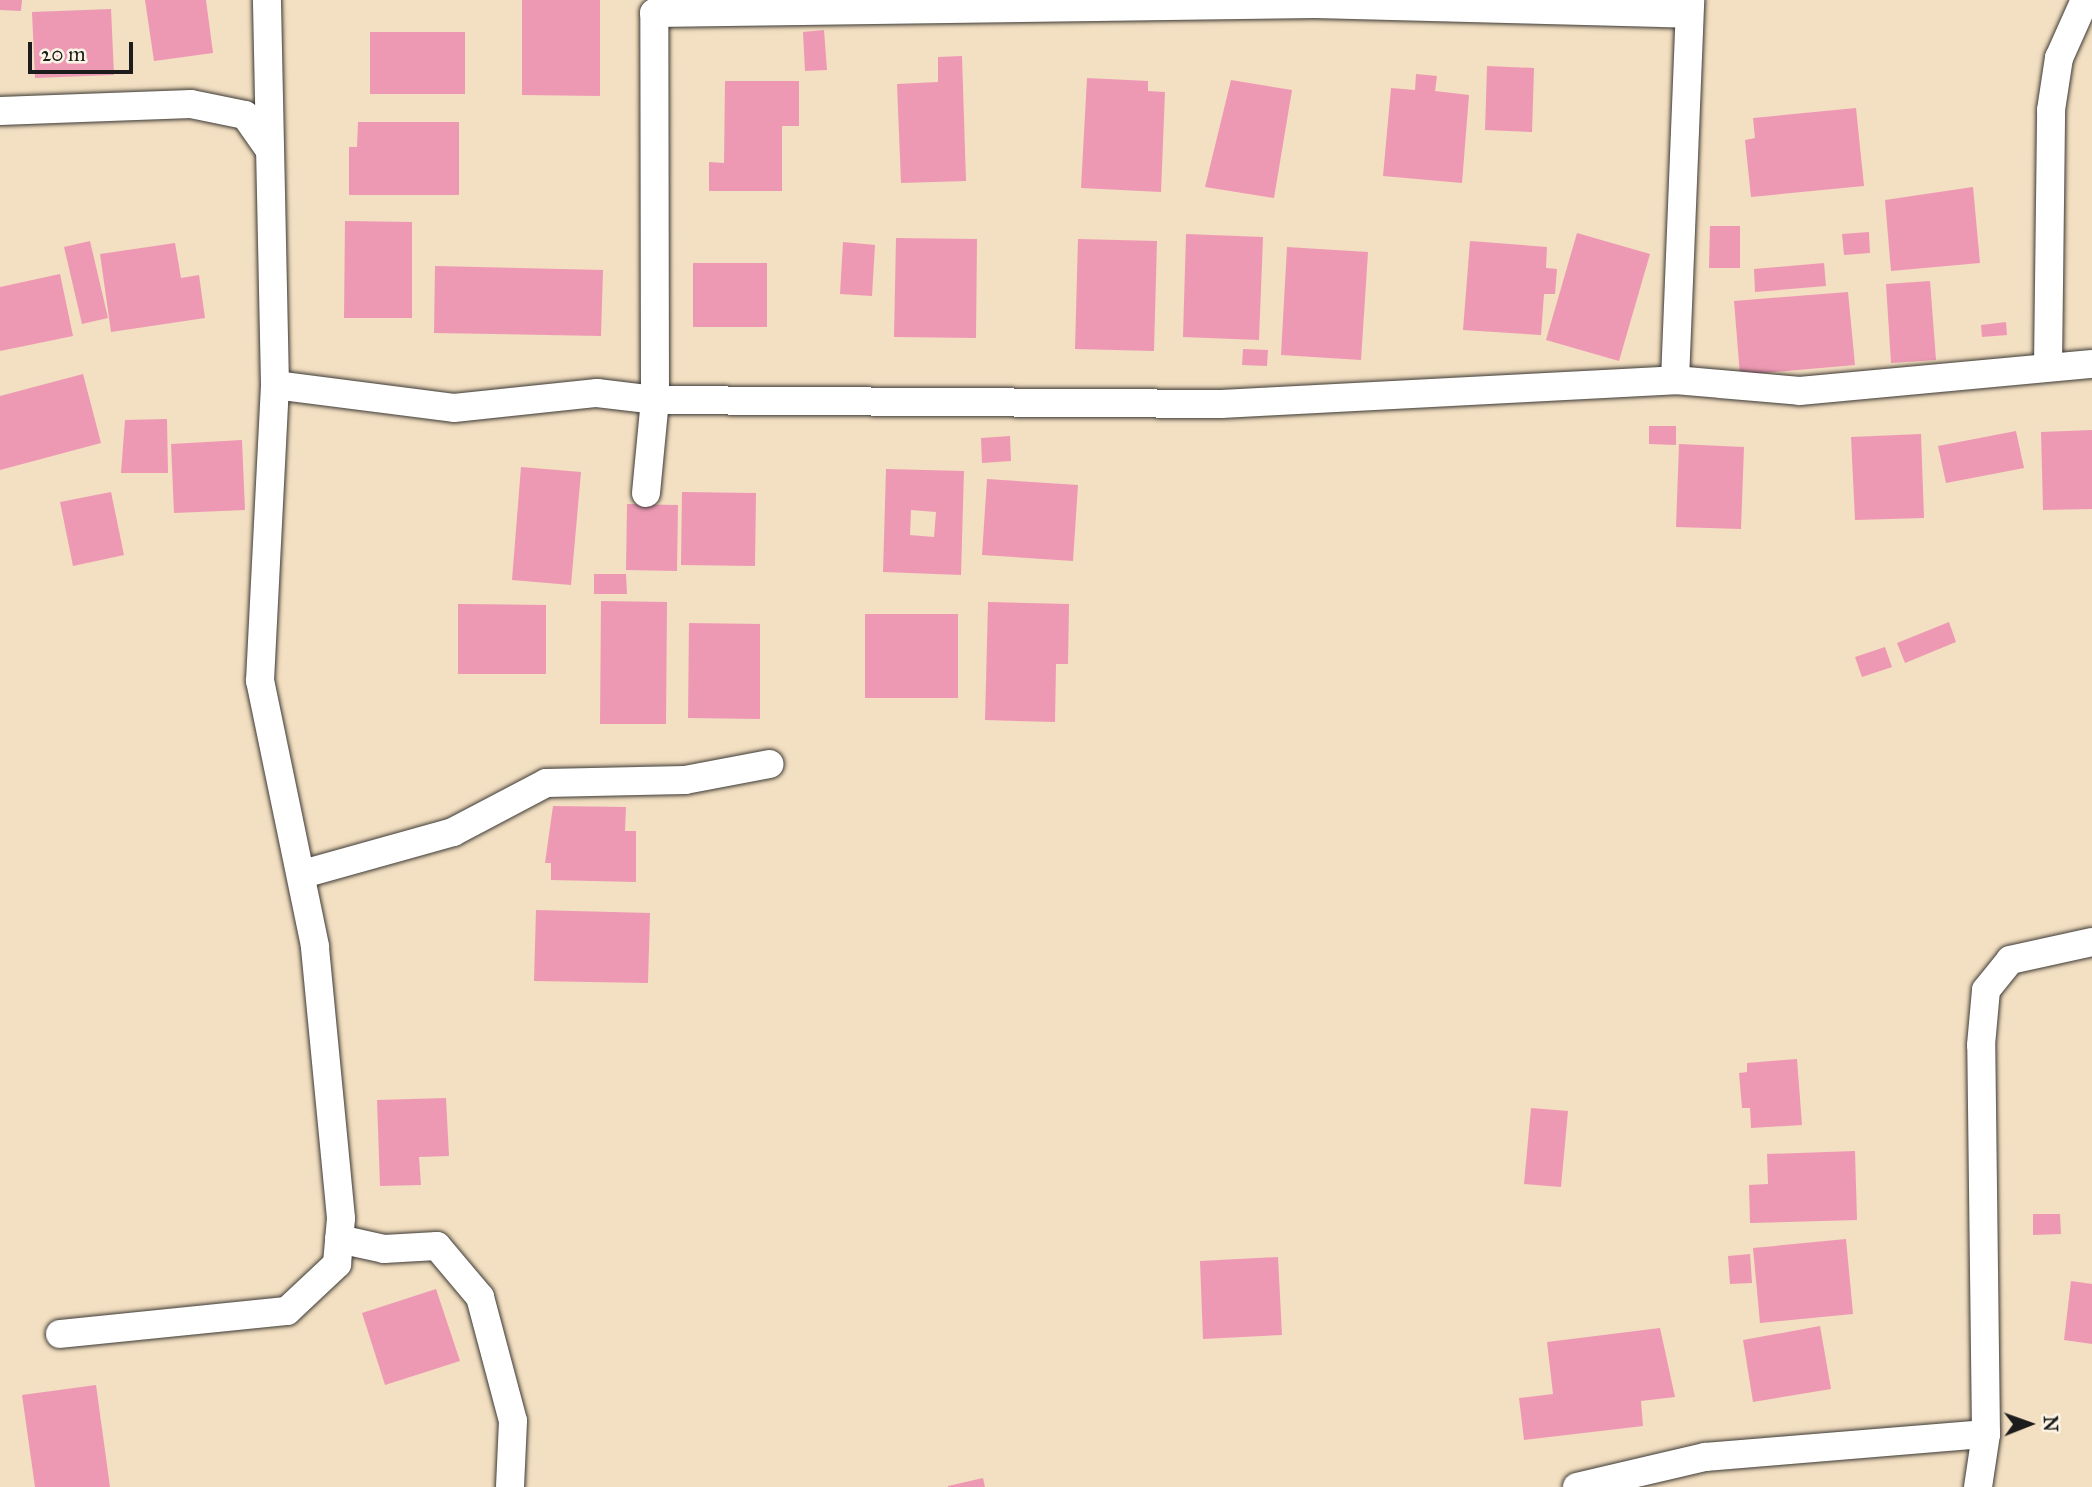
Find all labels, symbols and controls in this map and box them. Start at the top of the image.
scale bar [32,28,136,72]
text: 20 m [41,41,86,67]
north arrow [1994,1389,2064,1459]
text: N [2039,1415,2062,1432]

